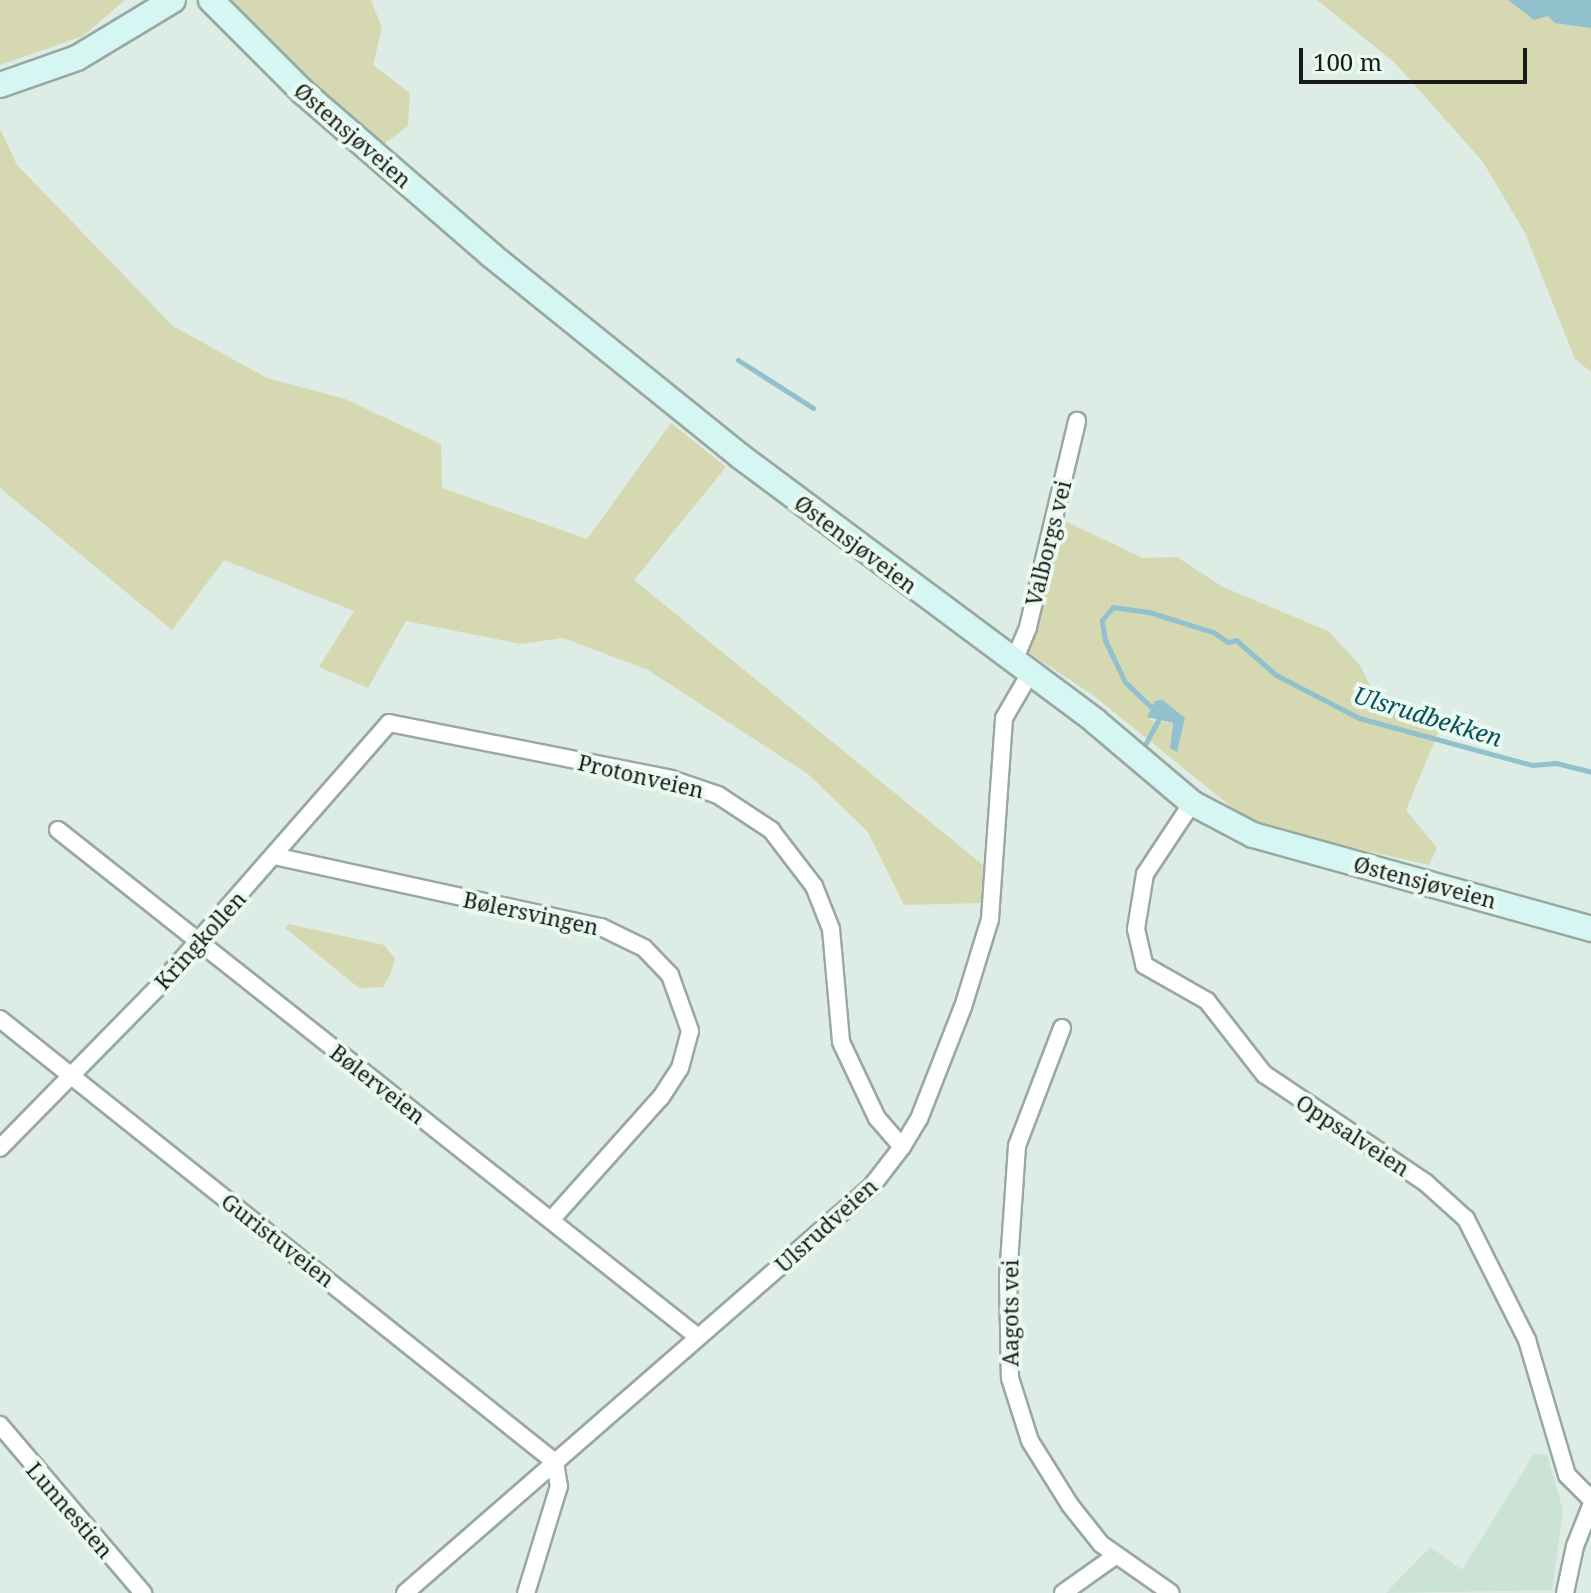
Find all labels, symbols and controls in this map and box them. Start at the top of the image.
scale bar [1303,32,1531,82]
text: 100 m [1313,45,1382,78]
street label: Østensjøveien [289,77,417,193]
street label: Valborgs vei [1020,478,1076,608]
street label: Østensjøveien [789,489,923,599]
water label: Ulsrudbekken [1350,680,1506,752]
street label: Protonveien [575,749,707,803]
street label: Østensjøveien [1351,850,1499,914]
street label: Kringkollen [149,885,251,995]
street label: Bølersvingen [461,886,601,940]
street label: Bølerveien [325,1039,431,1129]
street label: Oppsalveien [1291,1089,1415,1181]
street label: Ulsrudveien [770,1172,882,1278]
street label: Guristuveien [216,1188,340,1292]
street label: Aagots vei [997,1259,1023,1367]
street label: Lunnestien [21,1457,119,1563]

